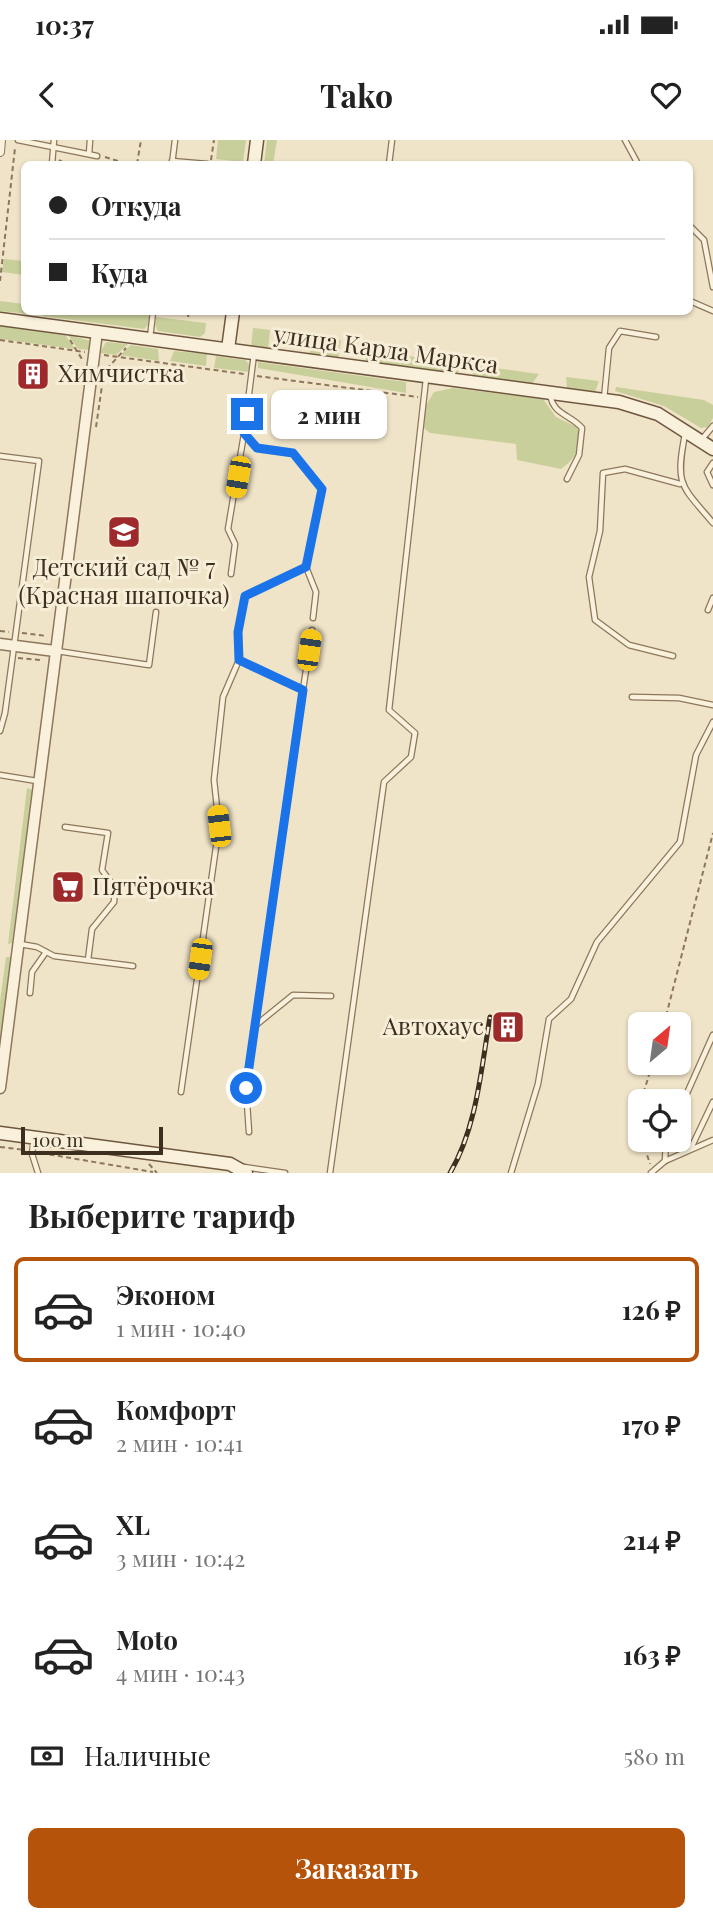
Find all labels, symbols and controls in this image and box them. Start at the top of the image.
text: 10:37 [35,7,94,42]
text: Tako [320,73,393,116]
icon: back [28,76,66,114]
icon: heart [647,76,685,114]
text: Откуда [91,188,182,223]
text: Куда [91,255,148,290]
street label: улица Карла Маркса [271,316,501,380]
building icon: Химчистка [14,355,52,393]
place label: Химчистка [58,356,185,388]
callout: 2 мин [272,390,387,438]
route end [231,398,263,430]
text: 2 мин [297,399,361,430]
car [225,454,252,500]
school or university icon: Детский сад № 7 (Красная шапочка) [105,513,143,551]
place label: Детский сад № 7 (Красная шапочка) [18,550,230,610]
car [296,628,323,672]
car [207,804,232,848]
supermarket icon: Пятёрочка [49,868,87,906]
place label: Пятёрочка [92,869,214,901]
car [187,937,214,981]
building icon: Автохаус [489,1008,527,1046]
place label: Автохаус [382,1009,484,1041]
north arrow [628,1012,691,1074]
map controls [628,1012,691,1152]
route start [230,1072,262,1104]
button: locate [628,1089,691,1152]
scale bar [21,1124,163,1156]
text: 100 m [32,1126,83,1152]
text: Выберите тариф [28,1193,295,1236]
text: Эконом [116,1277,215,1312]
icon: car [32,1278,95,1341]
text: 126 ₽ [622,1292,681,1327]
text: 1 мин · 10:40 [116,1312,246,1343]
text: Комфорт [116,1392,236,1427]
icon: car [32,1393,95,1456]
text: 170 ₽ [621,1407,681,1442]
text: 2 мин · 10:41 [116,1427,243,1458]
text: XL [116,1507,150,1542]
icon: car [32,1508,95,1571]
text: 214 ₽ [623,1522,681,1557]
text: 3 мин · 10:42 [116,1542,245,1573]
text: Moto [116,1622,178,1657]
icon: car [32,1623,95,1686]
text: 163 ₽ [623,1637,681,1672]
text: 4 мин · 10:43 [116,1657,245,1688]
icon: cash [28,1737,66,1775]
text: Наличные [84,1738,211,1773]
text: 580 m [624,1740,685,1771]
button: Заказать [28,1828,685,1908]

